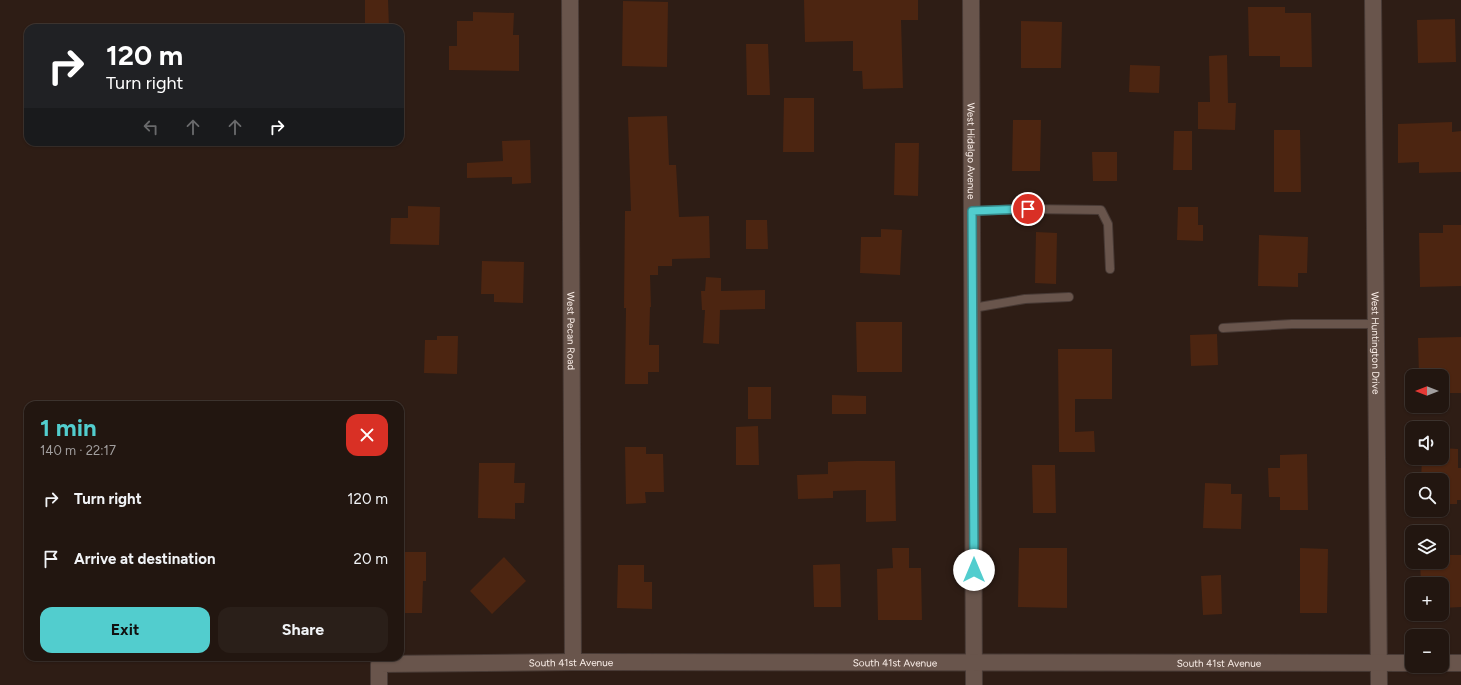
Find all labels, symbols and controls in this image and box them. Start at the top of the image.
text: 120 m [106,38,183,72]
icon: right [40,40,92,92]
text: Turn right [106,72,183,94]
street label: West Hidalgo Avenue [964,103,978,200]
icon: left [140,116,162,138]
icon: ahead [182,116,204,138]
icon: ahead [224,116,246,138]
icon: right [266,116,288,138]
pin [1011,192,1045,226]
icon: arrive [1017,198,1039,220]
street label: West Pecan Road [564,292,578,370]
street label: West Huntington Drive [1369,292,1382,395]
north arrow [1405,369,1449,413]
map controls [1405,369,1449,673]
text: 1 min [40,413,97,442]
button: close [346,414,388,456]
button: sound [1405,421,1449,465]
text: 140 m · 22:17 [40,443,116,458]
button: search [1405,473,1449,517]
icon: right [40,488,62,510]
text: Turn right [74,490,142,508]
text: 120 m [347,490,388,508]
button: layers [1405,525,1449,569]
icon: arrive [40,548,62,570]
position arrow [953,549,995,591]
text: Arrive at destination [74,550,215,568]
text: 20 m [354,550,388,568]
button: + [1405,577,1449,621]
button: Exit [40,607,210,653]
button: Share [218,607,388,653]
button: − [1405,629,1449,673]
street label: South 41st Avenue [529,656,614,669]
street label: South 41st Avenue [853,656,938,669]
street label: South 41st Avenue [1177,657,1262,670]

